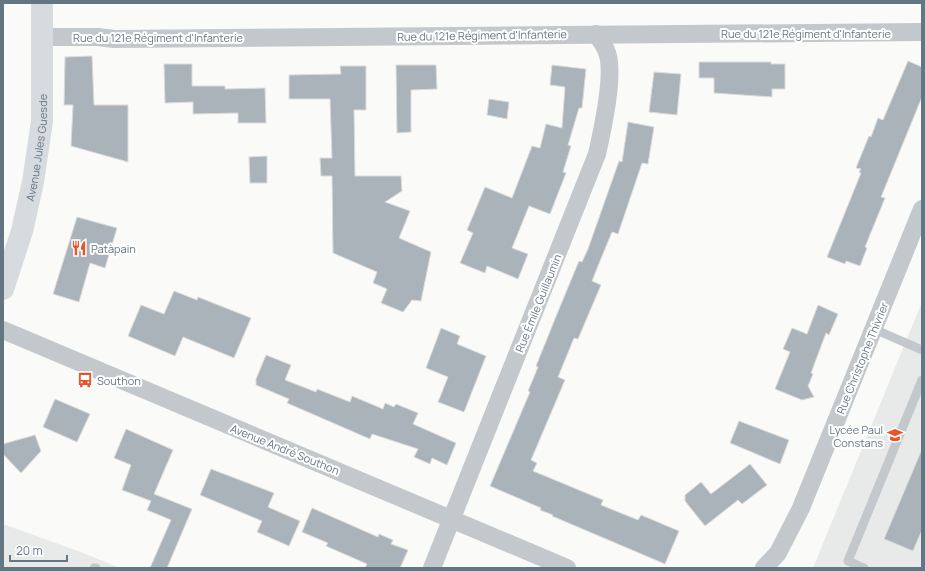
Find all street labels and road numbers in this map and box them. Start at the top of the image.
street label: Rue du 121e Régiment d'Infanterie [397,26,568,44]
street label: Rue du 121e Régiment d'Infanterie [721,26,892,41]
street label: Rue du 121e Régiment d'Infanterie [73,30,244,45]
street label: Avenue Jules Guesde [21,93,50,202]
street label: Rue Émile Guillaumin [511,252,565,354]
street label: Rue Christophe Thivrier [833,300,891,416]
street label: Avenue André Southon [228,420,342,478]

